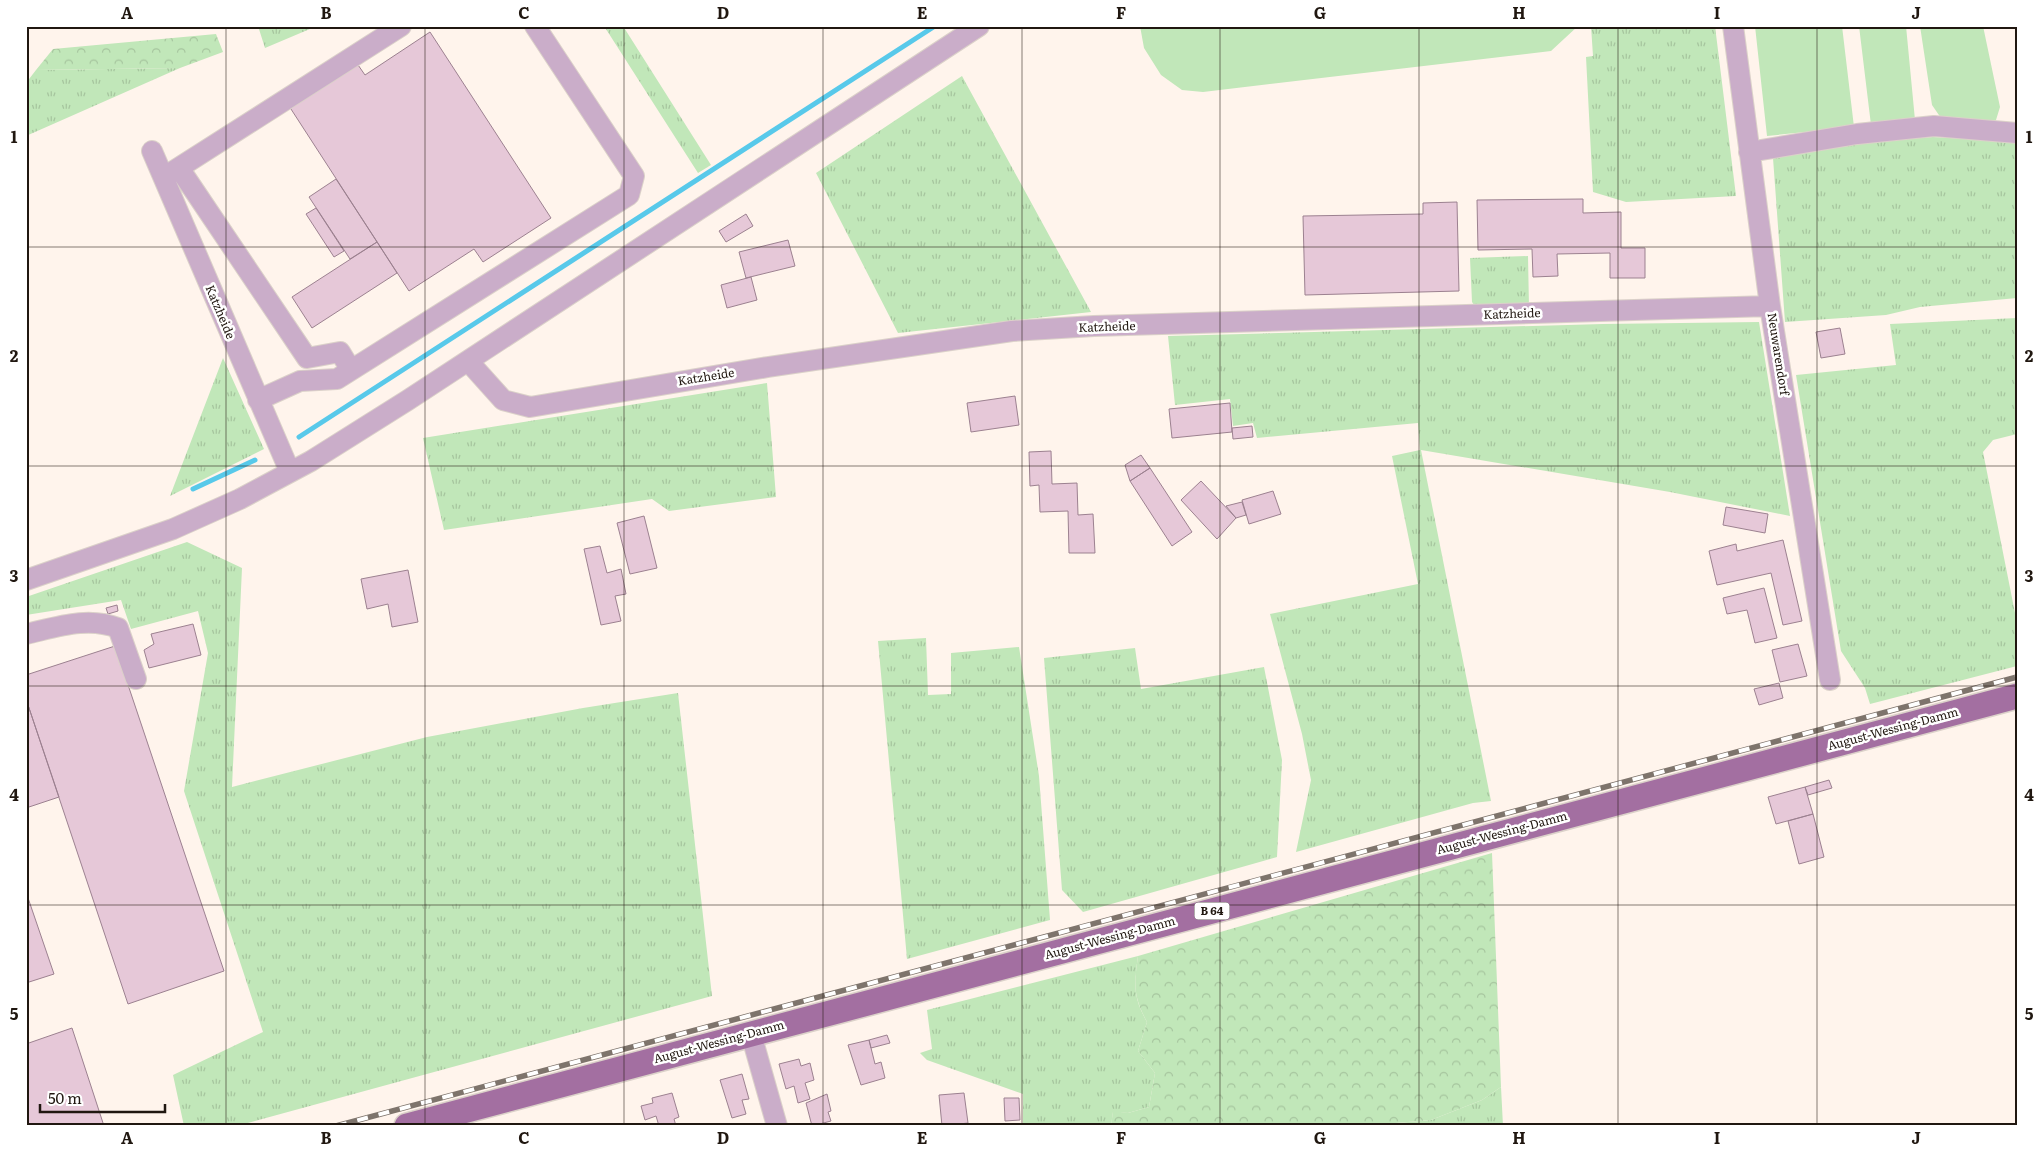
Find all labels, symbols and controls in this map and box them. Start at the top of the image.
text: A [121,0,133,24]
text: B [320,0,332,24]
text: C [518,0,530,24]
text: D [717,0,729,24]
text: E [917,0,928,24]
text: F [1116,0,1126,24]
text: G [1314,0,1326,24]
text: H [1512,0,1526,24]
text: I [1714,0,1720,24]
text: J [1911,0,1921,24]
text: 1 [11,124,18,148]
text: 1 [2026,124,2033,148]
street label: Katzheide [201,282,240,341]
street label: Katzheide [1483,303,1541,323]
street label: Neuwarendorf [1764,311,1795,398]
street label: Katzheide [1078,316,1136,336]
text: 2 [10,343,19,367]
text: 2 [2025,343,2034,367]
street label: Katzheide [676,363,736,389]
text: 3 [10,563,19,587]
text: 3 [2025,563,2034,587]
street label: August-Wessing-Damm [1825,702,1960,754]
text: 4 [9,782,19,806]
text: 4 [2024,782,2034,806]
street label: August-Wessing-Damm [1434,806,1569,858]
road number: B 64 [1194,902,1230,919]
street label: August-Wessing-Damm [1042,911,1177,963]
text: 5 [10,1001,19,1025]
text: 5 [2025,1001,2034,1025]
street label: August-Wessing-Damm [651,1015,786,1067]
scale bar [40,1082,165,1114]
text: 50 m [48,1086,82,1109]
text: A [121,1125,133,1149]
text: B [320,1125,332,1149]
text: C [518,1125,530,1149]
text: D [717,1125,729,1149]
text: E [917,1125,928,1149]
text: F [1116,1125,1126,1149]
text: G [1314,1125,1326,1149]
text: H [1512,1125,1526,1149]
text: I [1714,1125,1720,1149]
text: J [1911,1125,1921,1149]

